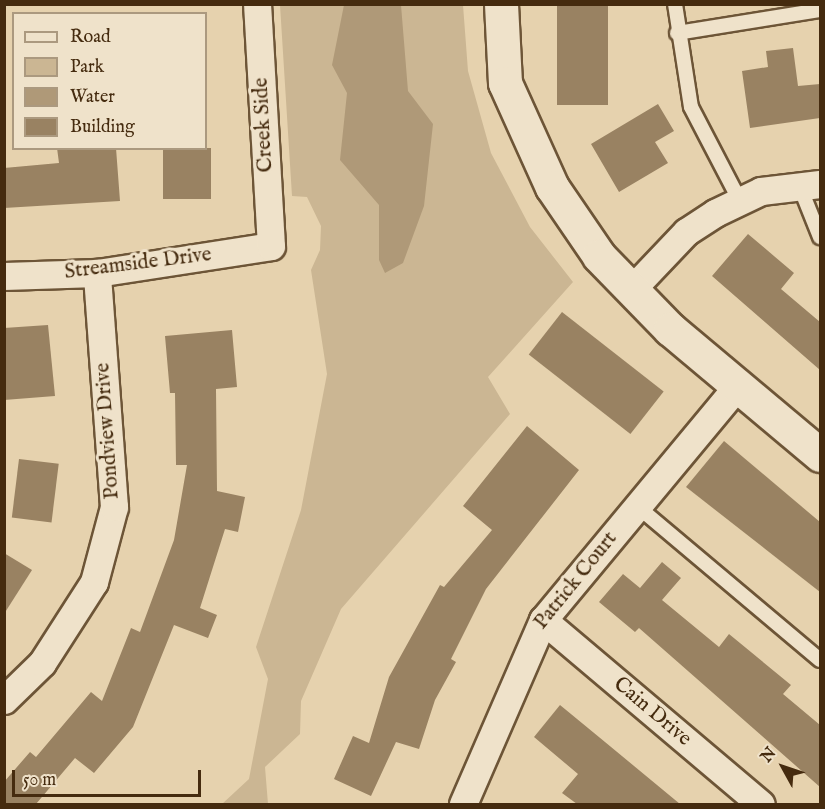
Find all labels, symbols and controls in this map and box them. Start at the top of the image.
legend [12,12,207,150]
text: Road [70,26,111,49]
text: Park [70,56,104,79]
street label: Creek Side [249,77,279,173]
text: Water [70,86,115,109]
text: Building [70,116,135,139]
street label: Streamside Drive [63,242,213,286]
street label: Pondview Drive [91,362,125,500]
street label: Patrick Court [529,527,623,635]
street label: Cain Drive [608,672,696,752]
north arrow [753,737,813,797]
text: N [757,744,781,767]
scale bar [15,758,204,796]
text: 50 m [23,769,56,792]

